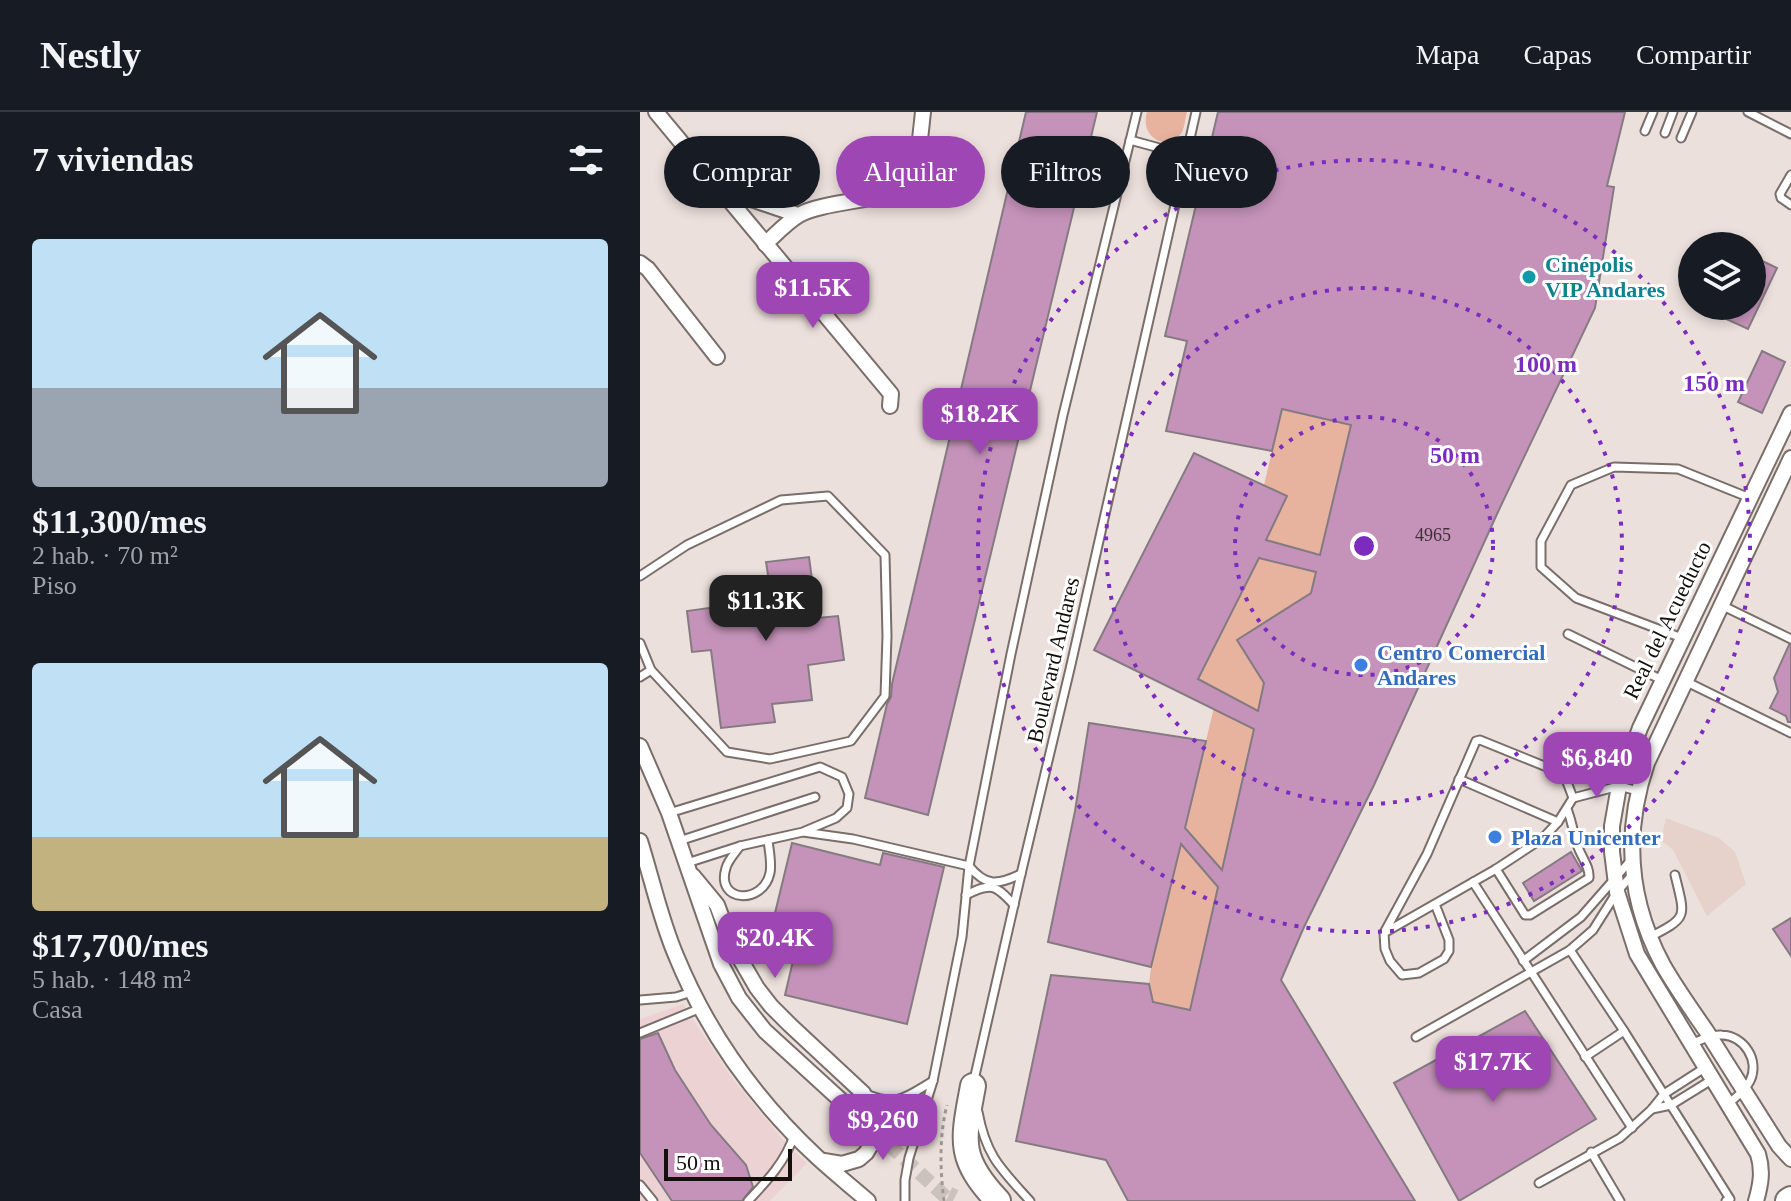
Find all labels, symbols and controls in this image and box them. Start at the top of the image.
text: Nestly [40,34,141,76]
text: Mapa [1416,39,1479,70]
text: Capas [1523,39,1592,70]
text: Compartir [1636,39,1751,70]
chip: Comprar [664,136,820,208]
chip: Alquilar [836,136,985,208]
chip: Filtros [1001,136,1130,208]
chip: Nuevo [1146,136,1277,208]
icon: filters [564,138,608,182]
text: 7 viviendas [32,141,194,178]
map controls [1678,232,1766,320]
button: layers [1678,232,1766,320]
place label: Cinépolis VIP Andares [1545,252,1665,302]
pin: $11.5K [748,262,878,330]
marker: Cinépolis VIP Andares [1520,268,1538,286]
text: $11.5K [774,273,852,302]
icon: home [248,291,392,435]
text: 100 m [1515,351,1577,377]
text: 150 m [1683,370,1745,396]
pin: $18.2K [915,388,1045,456]
text: $18.2K [941,399,1019,428]
text: 50 m [1430,442,1480,468]
text: $11,300/mes [32,503,207,540]
house number: 4965 [1415,525,1451,545]
centre of rings [1350,532,1378,560]
street label: Real del Acueducto [1618,537,1716,703]
text: 2 hab. · 70 m² [32,541,178,570]
text: Piso [32,571,77,600]
pin: $11.3K [701,575,831,643]
street label: Boulevard Andares [1022,575,1084,745]
text: $11.3K [727,586,805,615]
place label: Centro Comercial Andares [1377,640,1545,690]
marker: Centro Comercial Andares [1352,656,1370,674]
icon: home [248,715,392,859]
pin: $6,840 [1532,732,1662,800]
text: $6,840 [1561,743,1633,772]
place label: Plaza Unicenter [1511,825,1661,850]
marker: Plaza Unicenter [1486,828,1504,846]
pin: $20.4K [710,912,840,980]
text: $20.4K [736,923,814,952]
text: $17,700/mes [32,927,209,964]
text: 5 hab. · 148 m² [32,965,191,994]
text: Casa [32,995,83,1024]
pin: $17.7K [1428,1036,1558,1104]
text: $17.7K [1454,1047,1532,1076]
pin: $9,260 [818,1094,948,1162]
text: $9,260 [847,1105,919,1134]
scale bar [664,1145,792,1181]
text: 50 m [676,1150,721,1175]

